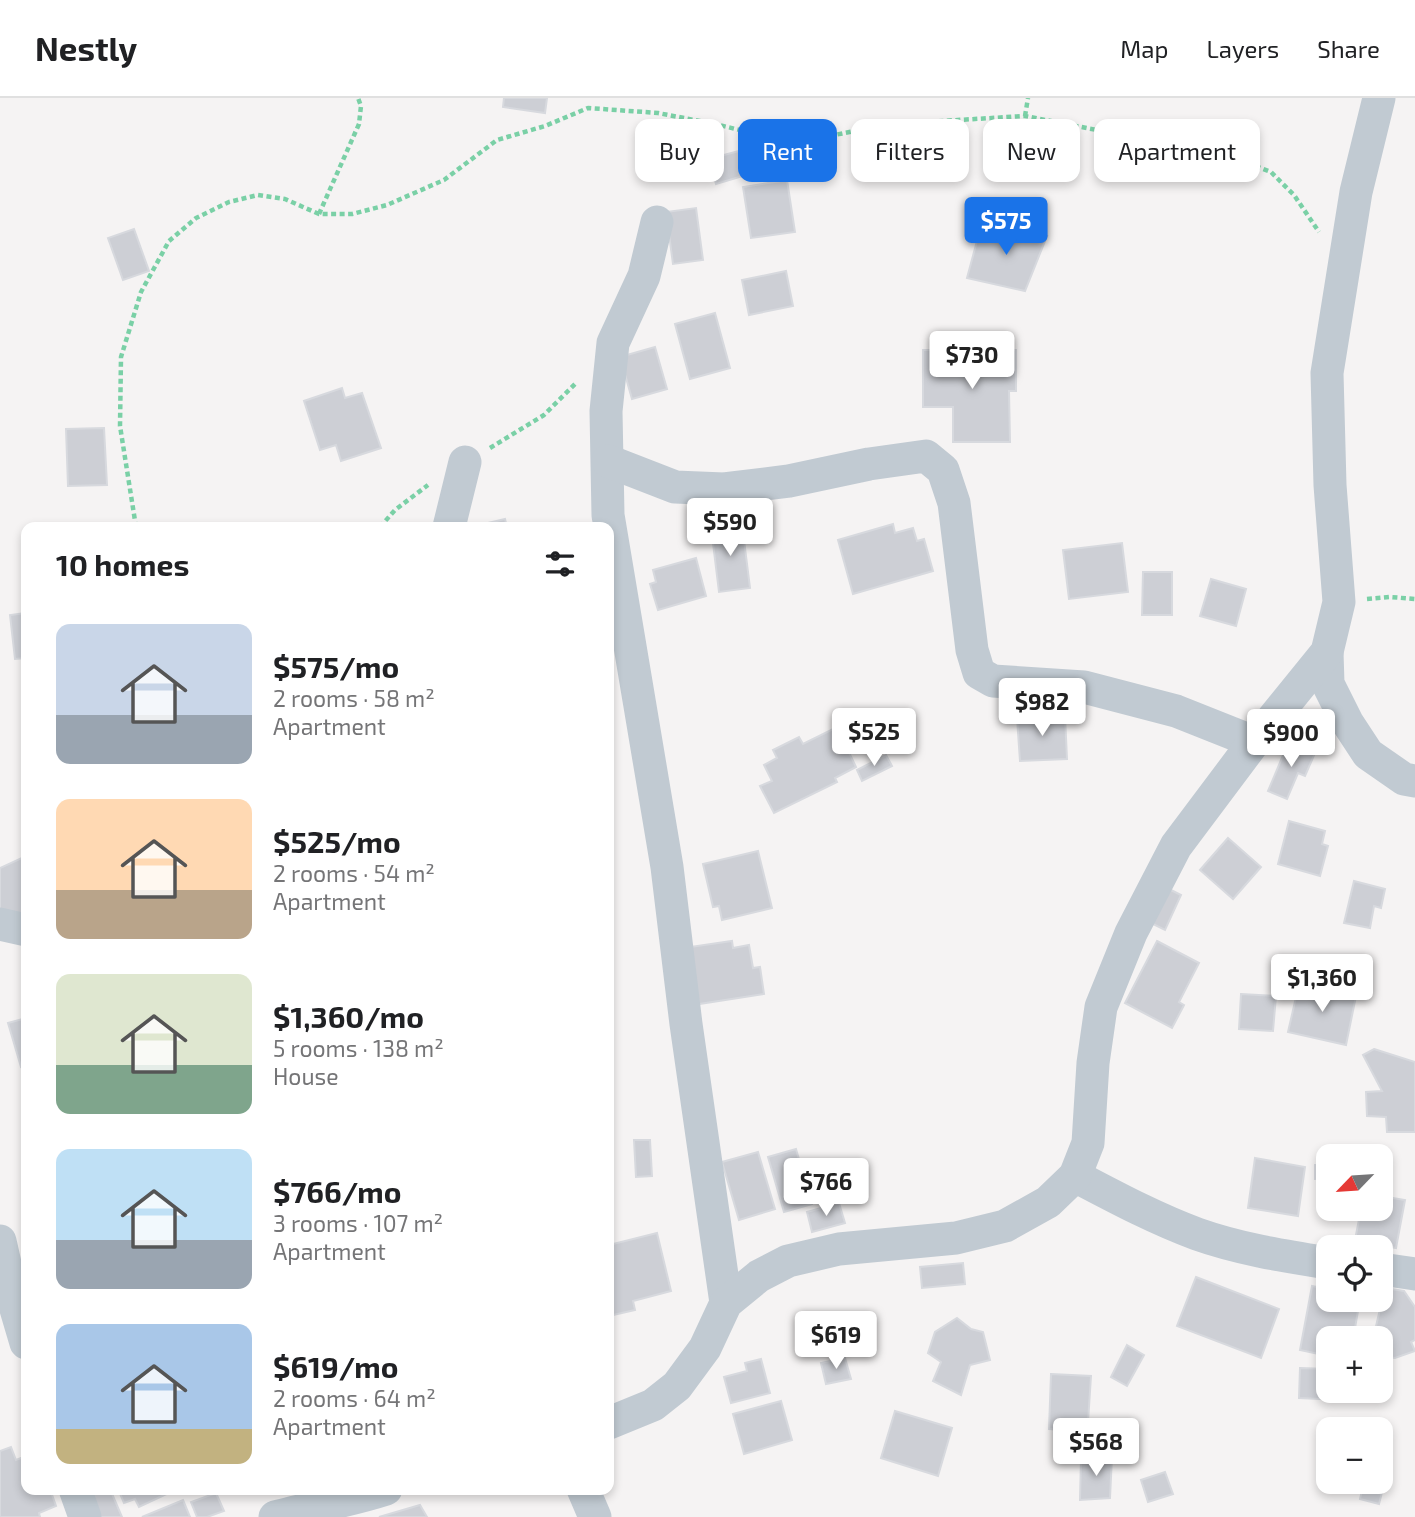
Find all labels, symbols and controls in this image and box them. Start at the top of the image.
text: Nestly [35,28,137,68]
text: Map [1120,34,1168,63]
text: Layers [1206,34,1279,63]
text: Share [1317,34,1380,63]
chip: Buy [635,119,724,182]
chip: Rent [738,119,837,182]
chip: Filters [851,119,969,182]
chip: New [983,119,1080,182]
chip: Apartment [1094,119,1260,182]
pin: $575 [965,198,1047,257]
text: $575 [981,206,1031,234]
pin: $730 [931,331,1013,391]
text: $730 [945,340,999,368]
pin: $590 [689,498,771,558]
text: $590 [703,507,757,535]
icon: filters [541,545,579,583]
text: 10 homes [56,546,189,582]
text: $575/mo [273,648,399,684]
icon: home [112,652,196,736]
pin: $982 [1001,678,1083,738]
text: 2 rooms · 58 m² [273,684,435,712]
text: $982 [1015,687,1069,715]
pin: $525 [833,708,915,768]
pin: $900 [1250,710,1332,769]
text: Apartment [273,712,386,740]
text: $525 [848,717,900,745]
text: $900 [1263,718,1319,746]
text: $525/mo [273,823,401,859]
icon: home [112,827,196,911]
text: 2 rooms · 54 m² [273,859,435,887]
text: Apartment [273,887,386,915]
pin: $1,360 [1265,954,1379,1014]
text: $1,360 [1287,963,1357,991]
text: $1,360/mo [273,998,424,1034]
icon: home [112,1002,196,1086]
text: 5 rooms · 138 m² [273,1034,444,1062]
text: House [273,1062,339,1090]
north arrow [1316,1144,1393,1222]
map controls [1316,1144,1393,1494]
pin: $766 [785,1158,867,1218]
text: $766 [800,1167,852,1195]
text: $766/mo [273,1173,401,1209]
icon: home [112,1177,196,1261]
text: 3 rooms · 107 m² [273,1209,443,1237]
button: locate [1316,1235,1393,1312]
text: Apartment [273,1237,386,1265]
pin: $619 [795,1312,877,1371]
text: $619 [811,1320,861,1348]
button: + [1316,1326,1393,1403]
text: $619/mo [273,1348,399,1384]
icon: home [112,1352,196,1436]
text: 2 rooms · 64 m² [273,1384,436,1412]
text: Apartment [273,1412,386,1440]
button: − [1316,1417,1393,1494]
pin: $568 [1055,1418,1137,1478]
text: $568 [1069,1427,1123,1455]

